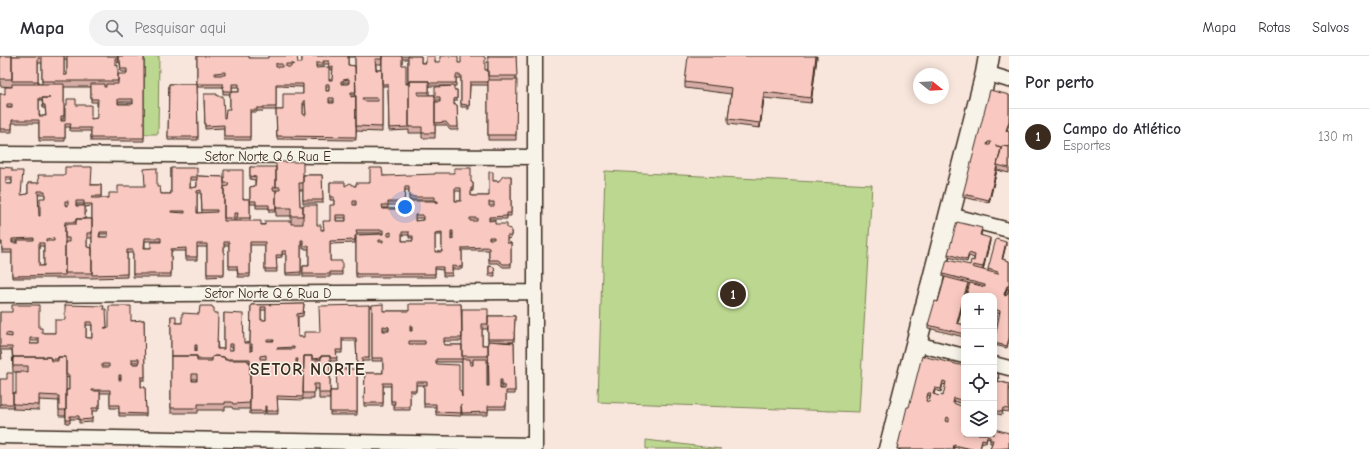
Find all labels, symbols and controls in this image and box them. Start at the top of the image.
search box [89,10,369,46]
text: Mapa [20,17,65,39]
icon: search [103,17,125,39]
text: Pesquisar aqui [135,19,226,37]
text: Mapa [1203,19,1236,36]
text: Rotas [1258,19,1290,36]
text: Salvos [1312,19,1349,36]
north arrow [913,68,949,104]
text: Por perto [1025,73,1094,92]
text: Campo do Atlético [1063,120,1181,138]
text: 1 [1035,129,1041,144]
text: 130 m [1318,129,1353,144]
text: Esportes [1063,138,1110,153]
street label: Setor Norte Q 6 Rua E [205,149,331,164]
your location [395,197,415,217]
pin: 1 [720,279,746,309]
street label: Setor Norte Q 6 Rua D [205,286,331,301]
map controls [961,293,997,437]
button: + [961,293,997,329]
button: − [961,329,997,365]
district label: SETOR NORTE [250,360,366,379]
button: locate [961,365,997,401]
button: layers [961,401,997,437]

